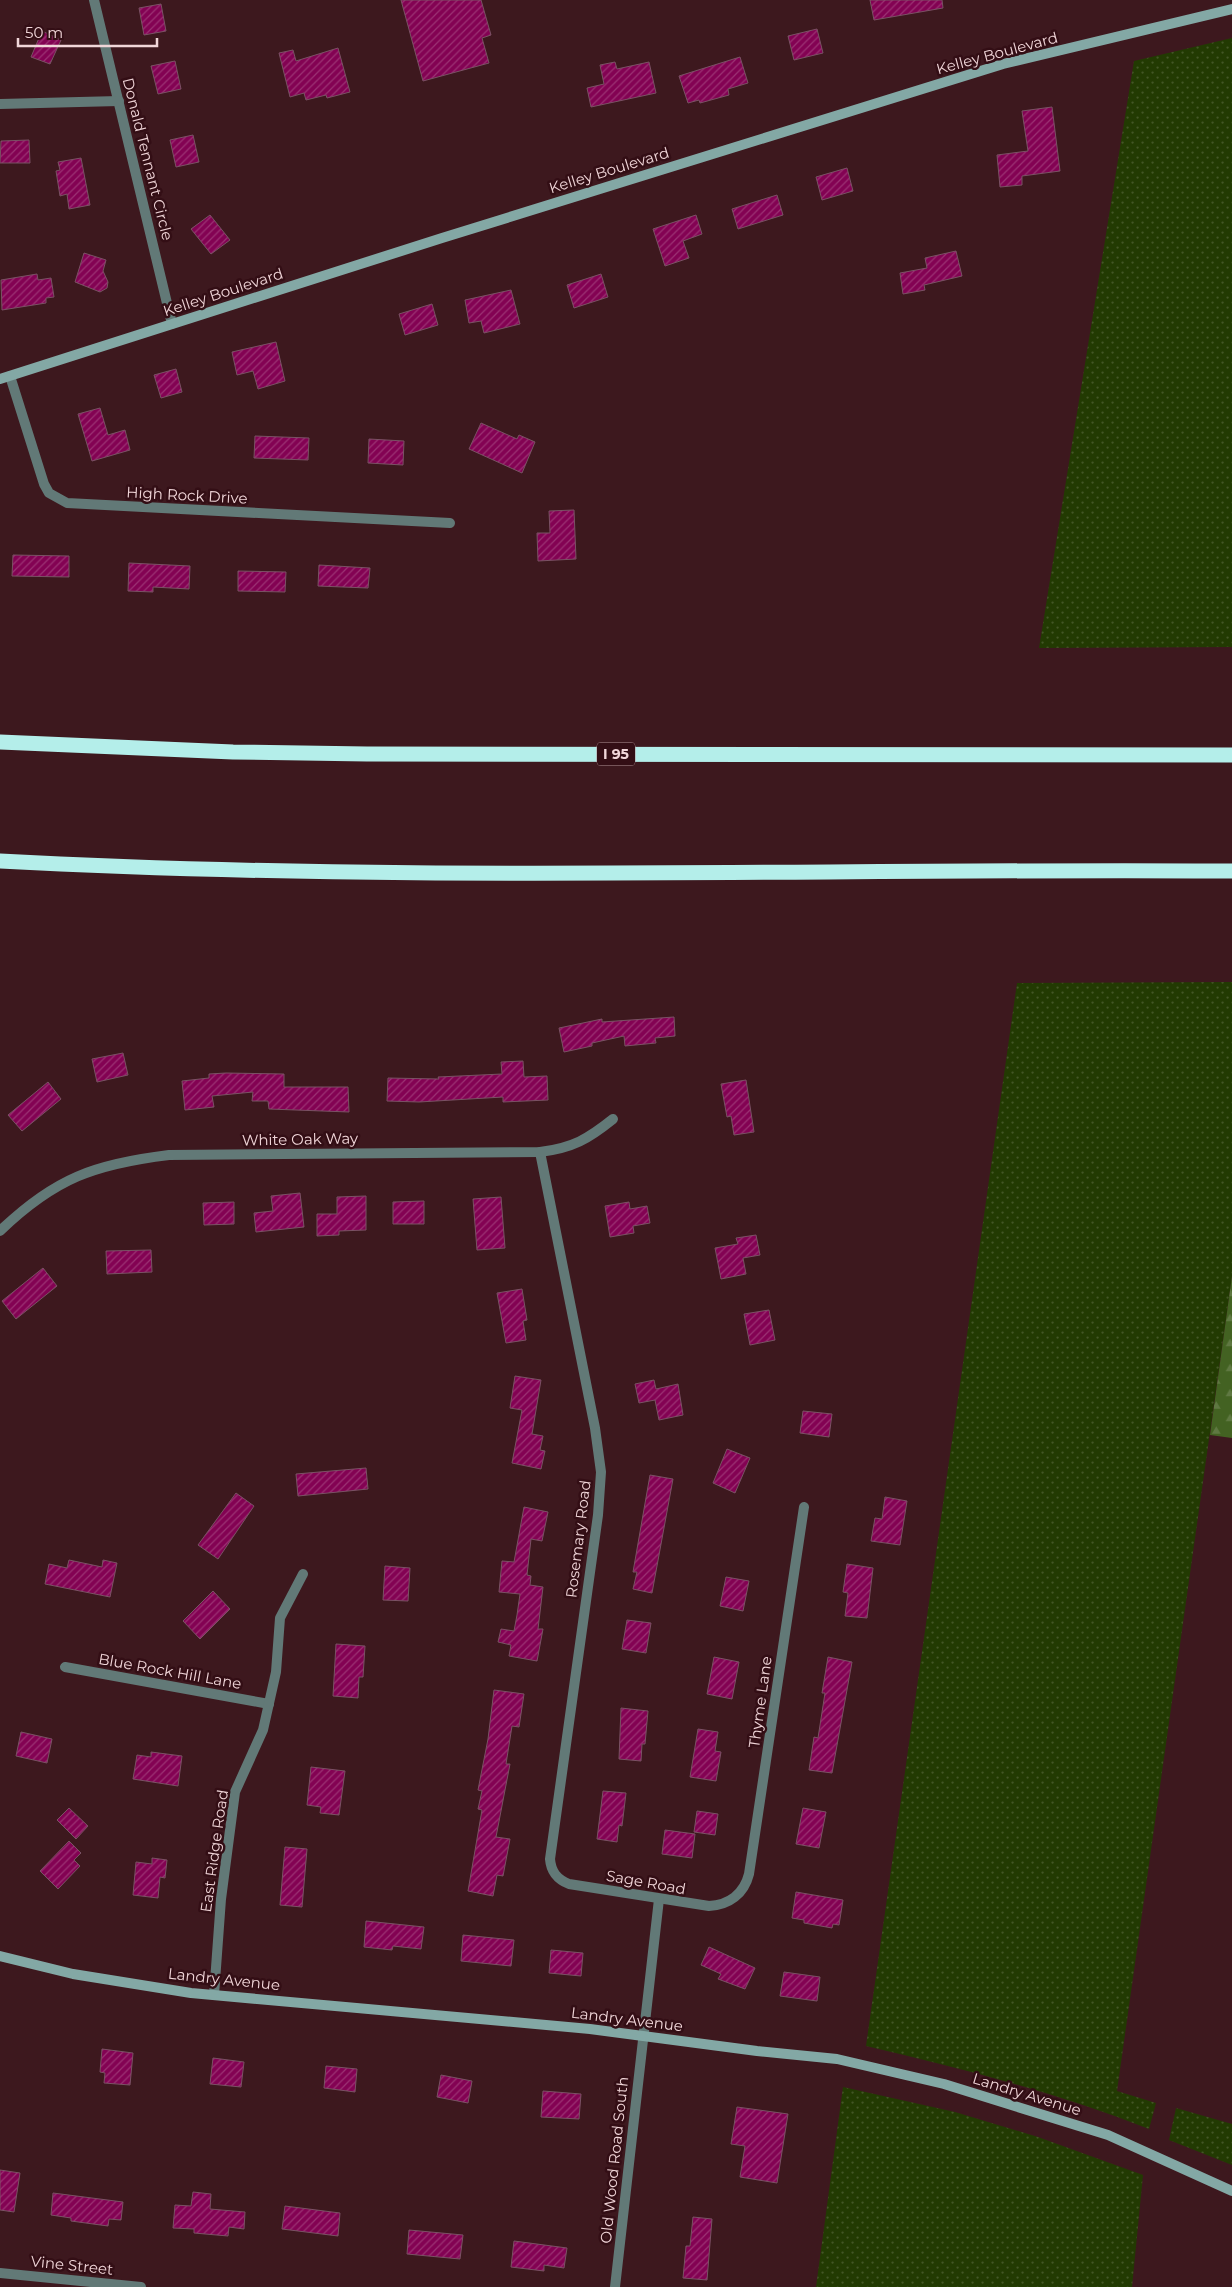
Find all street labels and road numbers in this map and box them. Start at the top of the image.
street label: Kelley Boulevard [934,28,1060,78]
street label: Donald Tennant Circle [119,76,177,242]
street label: Kelley Boulevard [547,143,671,197]
street label: Kelley Boulevard [161,264,285,320]
street label: High Rock Drive [126,482,248,508]
road number: I 95 [597,742,635,766]
street label: White Oak Way [242,1128,359,1150]
street label: Rosemary Road [561,1479,595,1599]
street label: Blue Rock Hill Lane [97,1649,243,1693]
street label: Thyme Lane [744,1655,776,1749]
street label: East Ridge Road [196,1788,232,1914]
street label: Sage Road [605,1866,687,1898]
street label: Landry Avenue [167,1964,281,1994]
street label: Landry Avenue [570,2003,684,2035]
street label: Landry Avenue [970,2068,1084,2120]
street label: Old Wood Road South [596,2076,632,2244]
street label: Vine Street [30,2251,114,2279]

